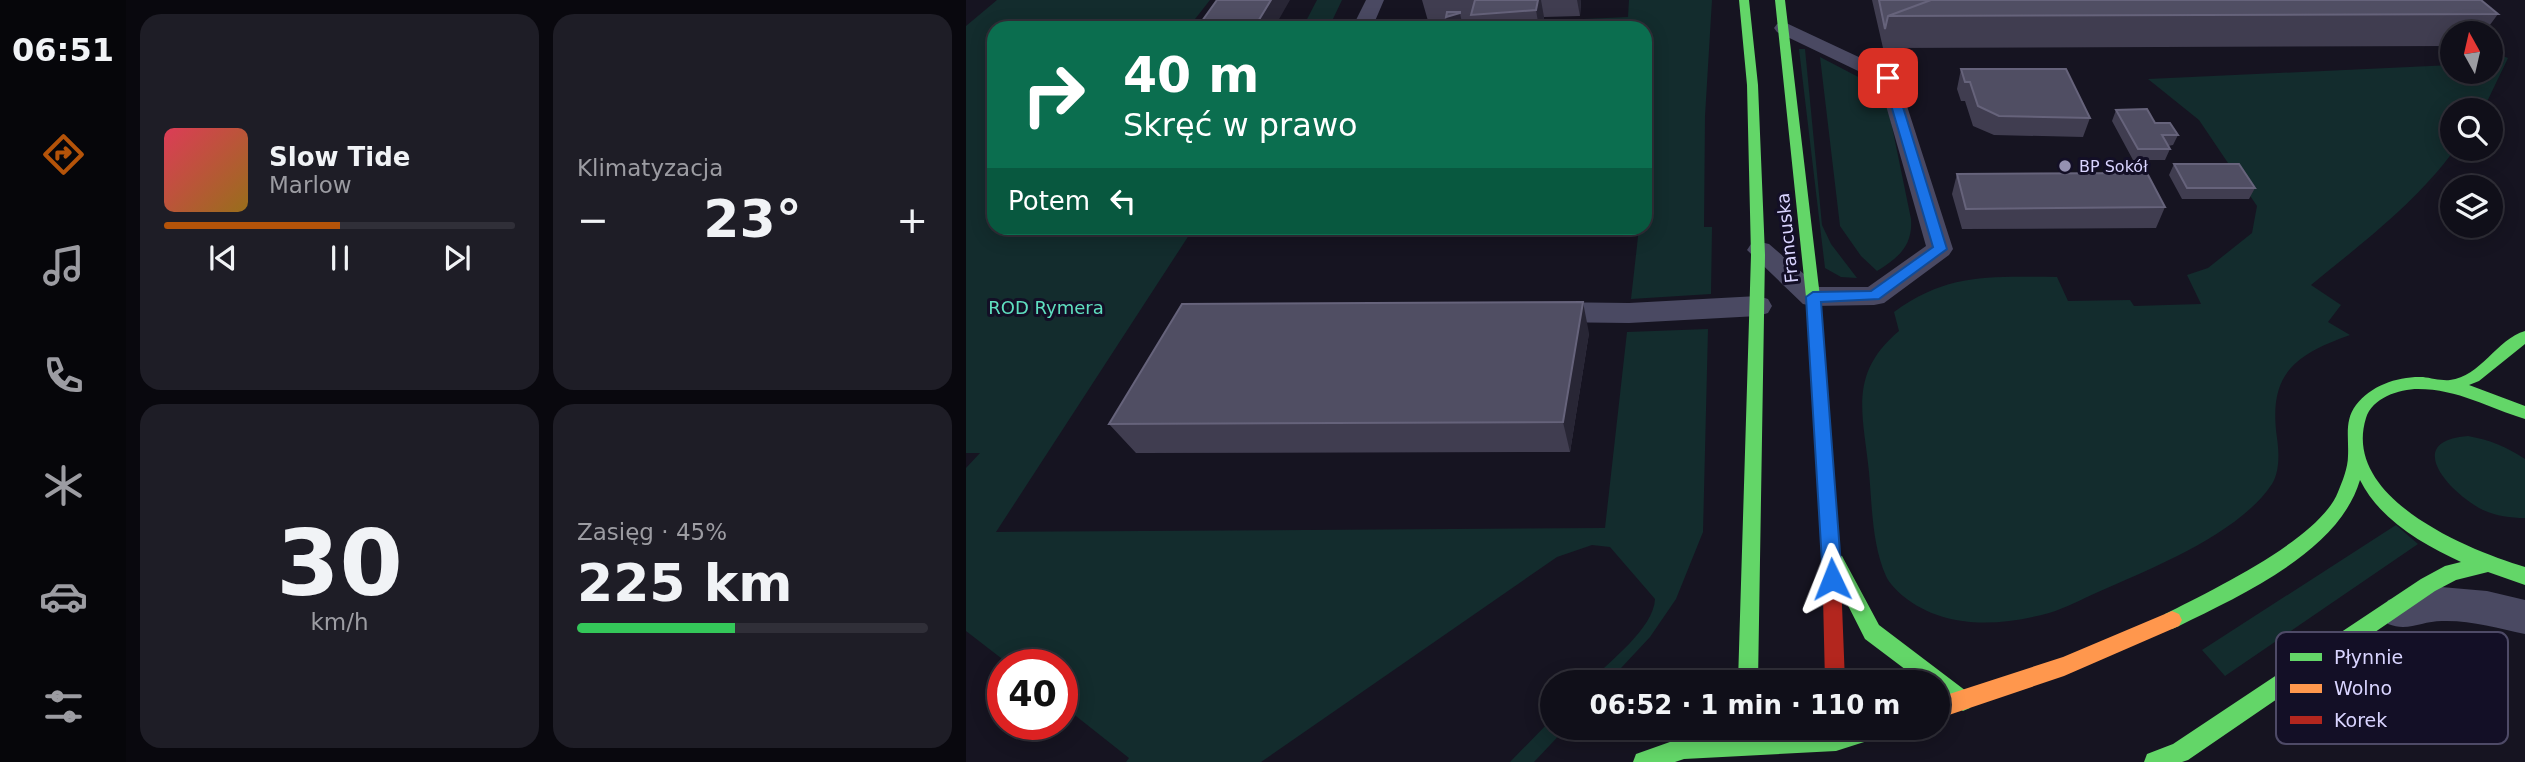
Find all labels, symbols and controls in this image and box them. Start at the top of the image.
north arrow [2440,21,2502,84]
map controls [2440,21,2503,238]
text: 06:51 [12,31,114,69]
text: 40 m [1123,47,1259,104]
pin [1858,48,1918,108]
icon: right [1008,49,1099,140]
icon: arrive [1869,59,1907,97]
button: search [2440,98,2503,161]
text: Skręć w prawo [1123,106,1358,144]
icon: directions [39,130,88,179]
text: Slow Tide [269,142,410,172]
text: Klimatyzacja [577,155,723,181]
place label: BP Sokół [2079,157,2148,176]
marker: BP Sokół [2057,158,2073,174]
text: Marlow [269,172,352,198]
button: layers [2440,175,2503,238]
icon: left [1104,182,1142,220]
text: Potem [1008,186,1090,216]
text: 23° [703,189,802,249]
street label: Francuska [1772,192,1802,284]
text: − [577,198,609,242]
text: + [896,198,928,242]
icon: previous [204,239,242,277]
icon: pause [321,239,359,277]
icon: next [438,239,476,277]
icon: music [39,241,88,290]
park label: ROD Rymera [988,297,1104,318]
icon: phone [39,351,88,400]
icon: climate [39,461,88,510]
text: 30 [276,511,403,616]
text: Zasięg · 45% [577,519,727,545]
position arrow [1795,542,1869,616]
text: 225 km [577,553,792,613]
icon: car [39,572,88,621]
text: km/h [310,609,369,635]
legend [2276,632,2508,744]
text: Płynnie [2334,646,2403,668]
speed limit sign: 40 [987,649,1078,740]
text: Wolno [2334,677,2392,699]
icon: filters [39,682,88,731]
text: 06:52 · 1 min · 110 m [1590,690,1900,720]
text: Korek [2334,709,2387,731]

